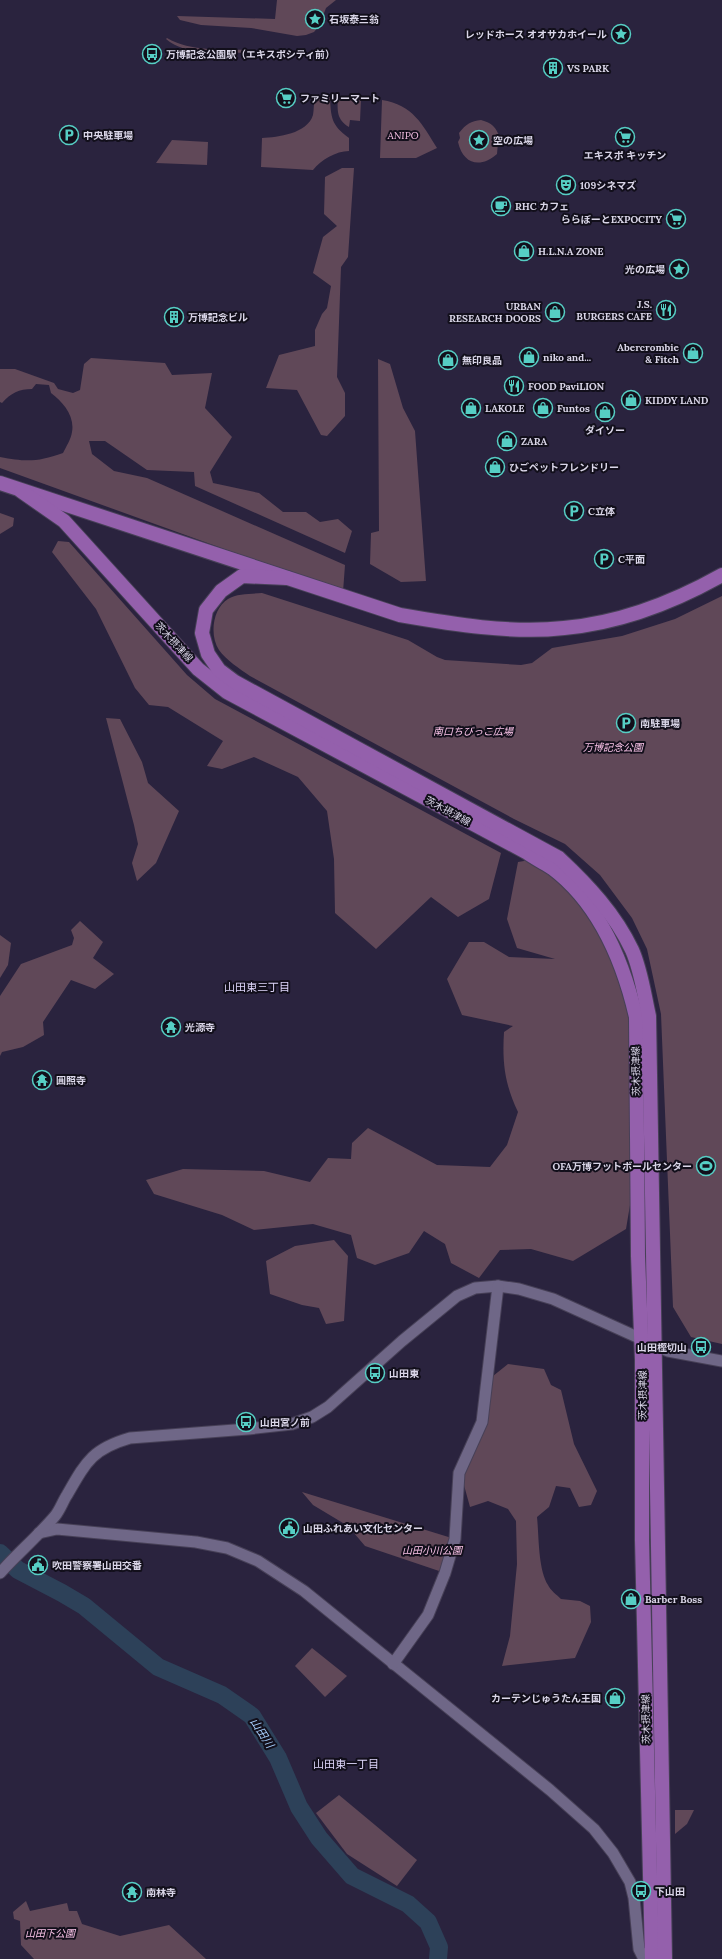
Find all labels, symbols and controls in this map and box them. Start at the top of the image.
place icon: 石坂泰三翁 [304,8,326,30]
place label: 石坂泰三翁 [329,13,379,26]
place icon: レッドホース オオサカホイール [610,23,632,45]
place label: レッドホース オオサカホイール [465,28,607,41]
bus stop icon: 万博記念公園駅（エキスポシティ前） [141,43,163,65]
place label: 万博記念公園駅（エキスポシティ前） [166,48,335,61]
building icon: VS PARK [542,57,564,79]
place label: VS PARK [567,62,610,75]
supermarket icon: ファミリーマート [275,87,297,109]
place label: ファミリーマート [300,92,380,105]
parking icon: 中央駐車場 [58,124,80,146]
supermarket icon: エキスポ キッチン [614,126,636,148]
place label: 中央駐車場 [83,129,133,142]
park label: ANIPO [386,129,419,142]
place icon: 空の広場 [468,129,490,151]
place label: 空の広場 [493,134,533,147]
place label: エキスポ キッチン [584,149,666,162]
theatre icon: 109シネマズ [555,174,577,196]
place label: 109シネマズ [580,179,636,192]
cafe icon: RHC カフェ [490,195,512,217]
place label: RHC カフェ [515,200,569,213]
supermarket icon: ららぽーとEXPOCITY [665,208,687,230]
place label: ららぽーとEXPOCITY [561,213,662,226]
shop icon: H.L.N.A ZONE [513,240,535,262]
place label: H.L.N.A ZONE [538,245,604,258]
place icon: 光の広場 [668,258,690,280]
place label: 光の広場 [625,263,665,276]
place label: J.S. BURGERS CAFE [576,298,652,323]
restaurant icon: J.S. BURGERS CAFE [655,299,677,321]
place label: URBAN RESEARCH DOORS [449,300,541,325]
shop icon: URBAN RESEARCH DOORS [544,301,566,323]
building icon: 万博記念ビル [163,306,185,328]
place label: 万博記念ビル [188,311,248,324]
place label: Abercrombie & Fitch [617,341,680,366]
shop icon: Abercrombie & Fitch [682,342,704,364]
shop icon: niko and... [518,346,540,368]
shop icon: 無印良品 [437,349,459,371]
place label: niko and... [543,351,591,364]
place label: 無印良品 [462,354,502,367]
restaurant icon: FOOD PaviLION [503,375,525,397]
place label: FOOD PaviLION [528,380,605,393]
shop icon: KIDDY LAND [620,389,642,411]
place label: KIDDY LAND [645,394,709,407]
shop icon: LAKOLE [460,397,482,419]
shop icon: Funtos [532,397,554,419]
shop icon: ダイソー [594,401,616,423]
place label: LAKOLE [485,402,524,415]
place label: Funtos [557,402,590,415]
place label: ダイソー [585,424,625,437]
shop icon: ZARA [496,430,518,452]
place label: ZARA [521,435,548,448]
shop icon: ひごペットフレンドリー [484,456,506,478]
place label: ひごペットフレンドリー [509,461,619,474]
parking icon: C立体 [563,500,585,522]
place label: C立体 [588,505,615,518]
parking icon: C平面 [593,548,615,570]
place label: C平面 [618,553,645,566]
street label: 茨木摂津線 [152,619,196,665]
parking icon: 南駐車場 [615,712,637,734]
place label: 南駐車場 [640,717,680,730]
park label: 南口ちびっこ広場 [433,725,514,738]
park label: 万博記念公園 [583,741,645,754]
street label: 茨木摂津線 [423,794,473,828]
district label: 山田東三丁目 [224,980,290,994]
temple icon: 光源寺 [160,1016,182,1038]
place label: 光源寺 [185,1021,215,1034]
street label: 茨木摂津線 [629,1046,643,1096]
temple icon: 圓照寺 [31,1069,53,1091]
place label: 圓照寺 [56,1074,86,1087]
sports icon: OFA万博フットボールセンター [695,1155,717,1177]
place label: OFA万博フットボールセンター [553,1160,692,1173]
bus stop icon: 山田樫切山 [690,1336,712,1358]
place label: 山田樫切山 [637,1341,687,1354]
bus stop icon: 山田東 [364,1362,386,1384]
place label: 山田東 [389,1367,420,1380]
street label: 茨木摂津線 [636,1370,649,1420]
bus stop icon: 山田宮ノ前 [235,1411,257,1433]
place label: 山田宮ノ前 [260,1416,310,1429]
public building icon: 山田ふれあい文化センター [278,1517,300,1539]
place label: 山田ふれあい文化センター [303,1522,423,1535]
park label: 山田小川公園 [402,1544,464,1557]
public building icon: 吹田警察署山田交番 [27,1554,49,1576]
place label: 吹田警察署山田交番 [52,1559,142,1572]
shop icon: Barber Boss [620,1588,642,1610]
place label: Barber Boss [645,1593,702,1606]
shop icon: カーテンじゅうたん王国 [604,1687,626,1709]
place label: カーテンじゅうたん王国 [491,1692,601,1705]
street label: 茨木摂津線 [639,1694,653,1744]
water label: 山田川 [247,1715,277,1751]
district label: 山田東一丁目 [313,1757,379,1771]
bus stop icon: 下山田 [630,1880,652,1902]
temple icon: 南林寺 [121,1881,143,1903]
place label: 下山田 [655,1885,685,1898]
place label: 南林寺 [146,1886,176,1899]
park label: 山田下公園 [25,1927,77,1940]

